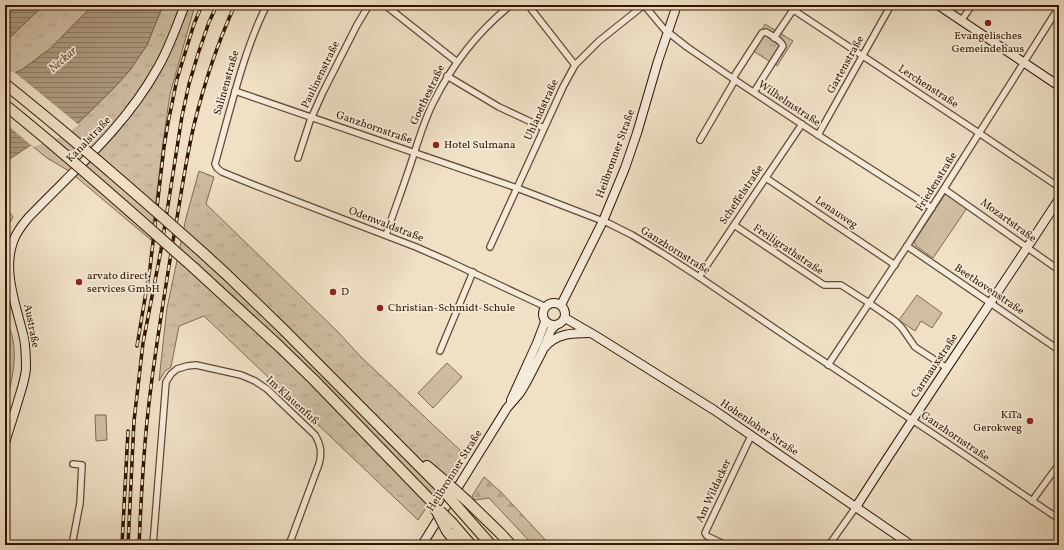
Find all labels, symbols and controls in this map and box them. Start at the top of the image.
marker: Evangelisches Gemeindehaus [983,18,993,28]
place label: Evangelisches Gemeindehaus [952,29,1025,57]
street label: Gartenstraße [824,33,868,97]
street label: Paulinenstraße [298,39,344,111]
water label: Neckar [46,43,81,77]
street label: Salinenstraße [211,49,243,117]
street label: Goethestraße [407,62,449,128]
street label: Lerchenstraße [895,62,961,112]
street label: Uhlandstraße [521,77,563,143]
street label: Wilhelmstraße [755,77,823,131]
street label: Heilbronner Straße [593,107,639,201]
street label: Ganzhornstraße [334,108,414,148]
street label: Kanalstraße [63,114,115,166]
place label: Hotel Sulmana [444,138,516,153]
marker: Hotel Sulmana [431,140,441,150]
street label: Friedenstraße [913,149,961,215]
street label: Scheffelstraße [717,162,767,228]
street label: Lenauweg [812,193,861,233]
street label: Mozartstraße [977,196,1039,246]
street label: Odenwaldstraße [346,204,426,246]
street label: Freiligrathstraße [750,221,826,279]
street label: Ganzhornstraße [637,224,713,278]
street label: Beethovenstraße [951,261,1027,319]
place label: arvato direct services GmbH [87,269,160,297]
marker: arvato direct services GmbH [74,277,84,287]
place label: D [341,285,349,300]
marker: D [328,287,338,297]
place label: Christian-Schmidt-Schule [388,301,515,316]
street label: Austraße [19,303,43,349]
marker: Christian-Schmidt-Schule [375,303,385,313]
street label: Carmauxstraße [908,331,962,401]
street label: Im Klauenfuß [262,373,322,429]
street label: Hohenloher Straße [717,396,801,460]
place label: KiTa Gerokweg [973,408,1023,436]
street label: Ganzhornstraße [918,409,992,465]
marker: KiTa Gerokweg [1025,416,1035,426]
street label: Heilbronner Straße [424,427,486,515]
street label: Am Wildacker [693,456,735,525]

